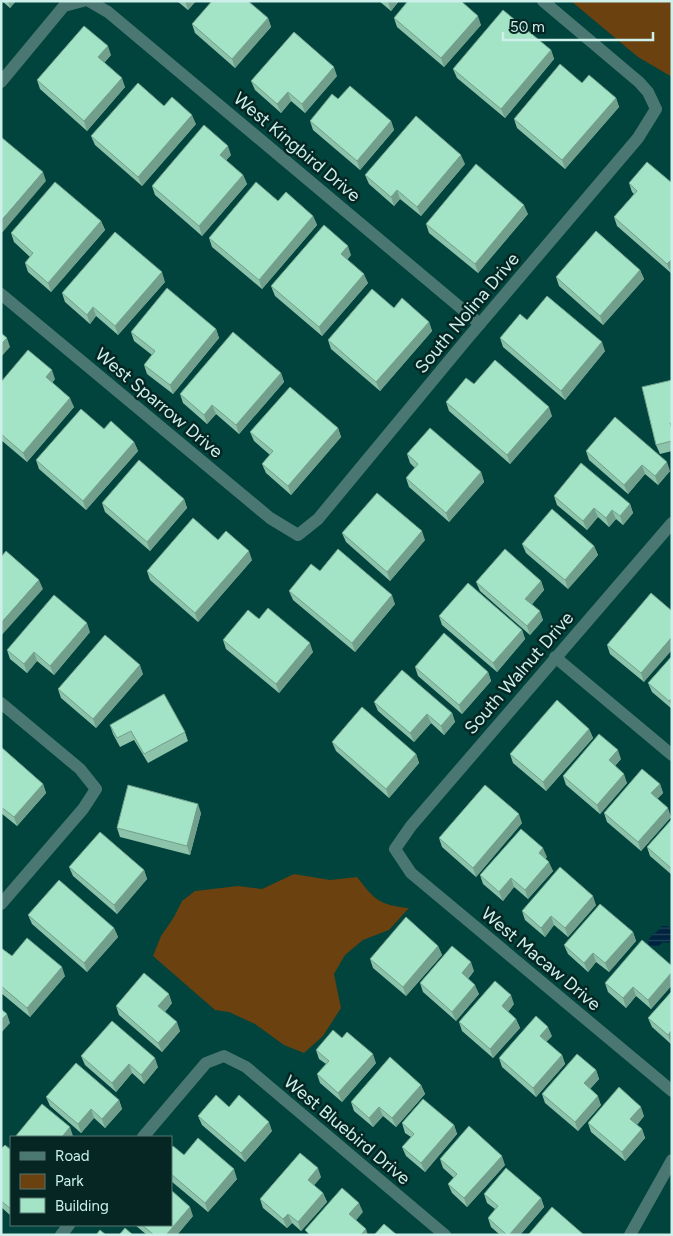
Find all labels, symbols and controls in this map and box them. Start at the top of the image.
scale bar [503,10,653,42]
text: 50 m [510,18,545,36]
street label: West Kingbird Drive [229,87,365,207]
street label: South Nolina Drive [410,248,524,378]
street label: West Sparrow Drive [91,343,227,463]
street label: South Walnut Drive [460,607,578,739]
street label: West Macaw Drive [477,903,605,1016]
street label: West Bluebird Drive [279,1071,415,1189]
legend [10,1136,172,1226]
text: Road [55,1147,90,1165]
text: Park [55,1172,84,1190]
text: Building [55,1197,109,1215]

